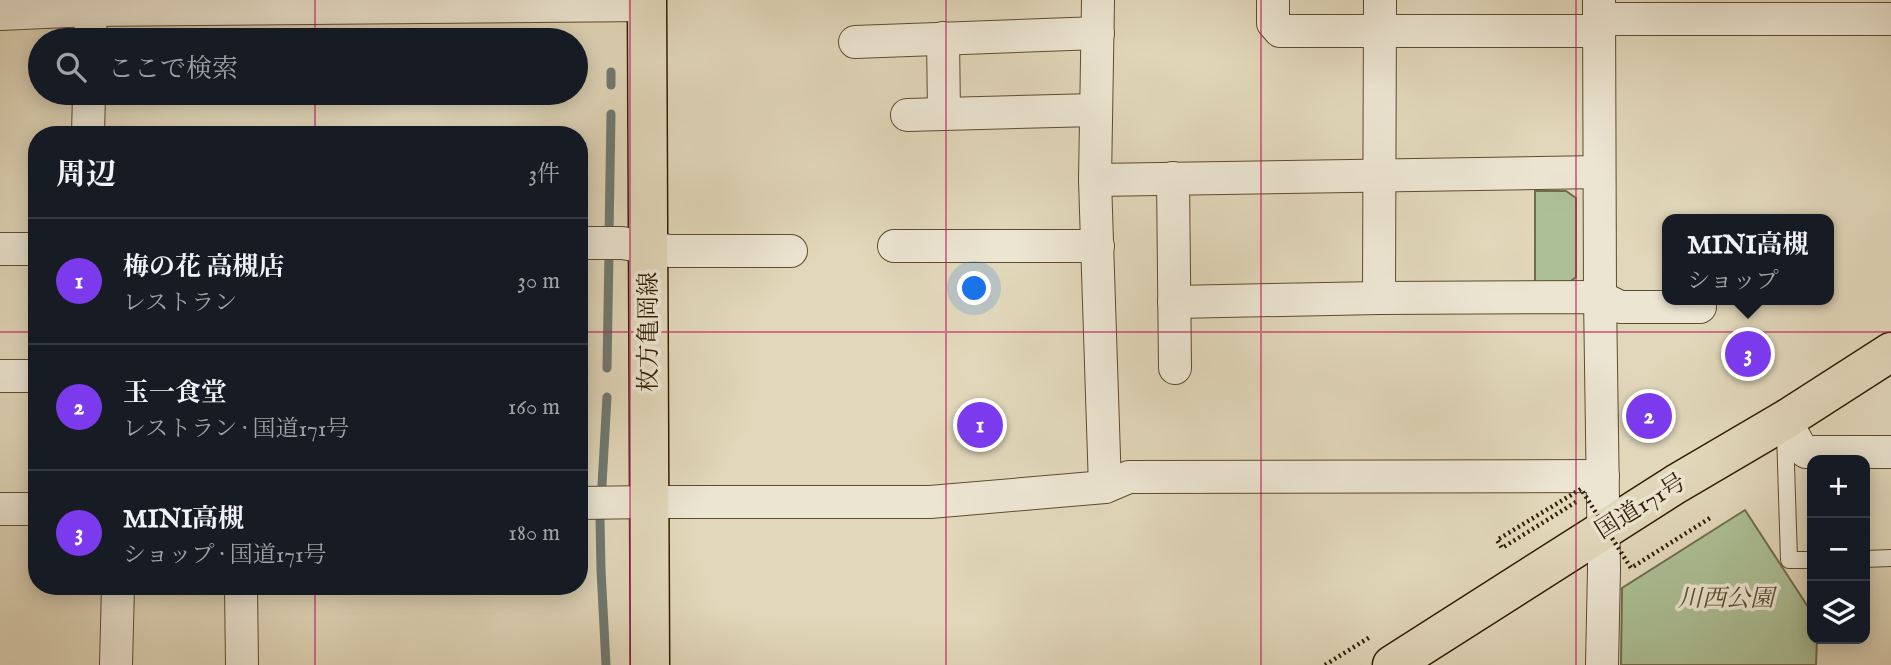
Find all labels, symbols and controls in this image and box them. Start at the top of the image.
search box [28,28,588,105]
icon: search [52,48,90,86]
text: ここで検索 [108,53,238,86]
text: 周辺 [56,157,116,195]
text: 3件 [528,160,560,189]
popup [1662,214,1834,305]
text: MINI高槻 [1687,229,1809,262]
text: 梅の花 高槻店 [123,251,285,284]
text: 1 [75,267,83,296]
text: 30 m [517,267,560,296]
text: ショップ [1687,267,1779,296]
your location [957,271,991,305]
street label: 枚方亀岡線 [634,272,665,392]
text: レストラン [123,289,237,318]
pin: 3 [1725,328,1771,380]
text: 玉一食堂 [123,377,227,410]
pin: 2 [1626,390,1672,442]
text: 2 [74,393,84,422]
text: 160 m [508,393,560,422]
pin: 1 [957,399,1003,451]
text: レストラン · 国道171号 [123,415,349,444]
map controls [1807,455,1870,644]
button: + [1807,455,1870,518]
street label: 国道171号 [1590,467,1692,547]
text: MINI高槻 [123,503,244,536]
button: − [1807,518,1870,581]
text: 3 [75,519,83,548]
text: 180 m [508,519,560,548]
text: ショップ · 国道171号 [123,541,327,570]
button: layers [1807,581,1870,644]
park label: 川西公園 [1678,584,1778,615]

